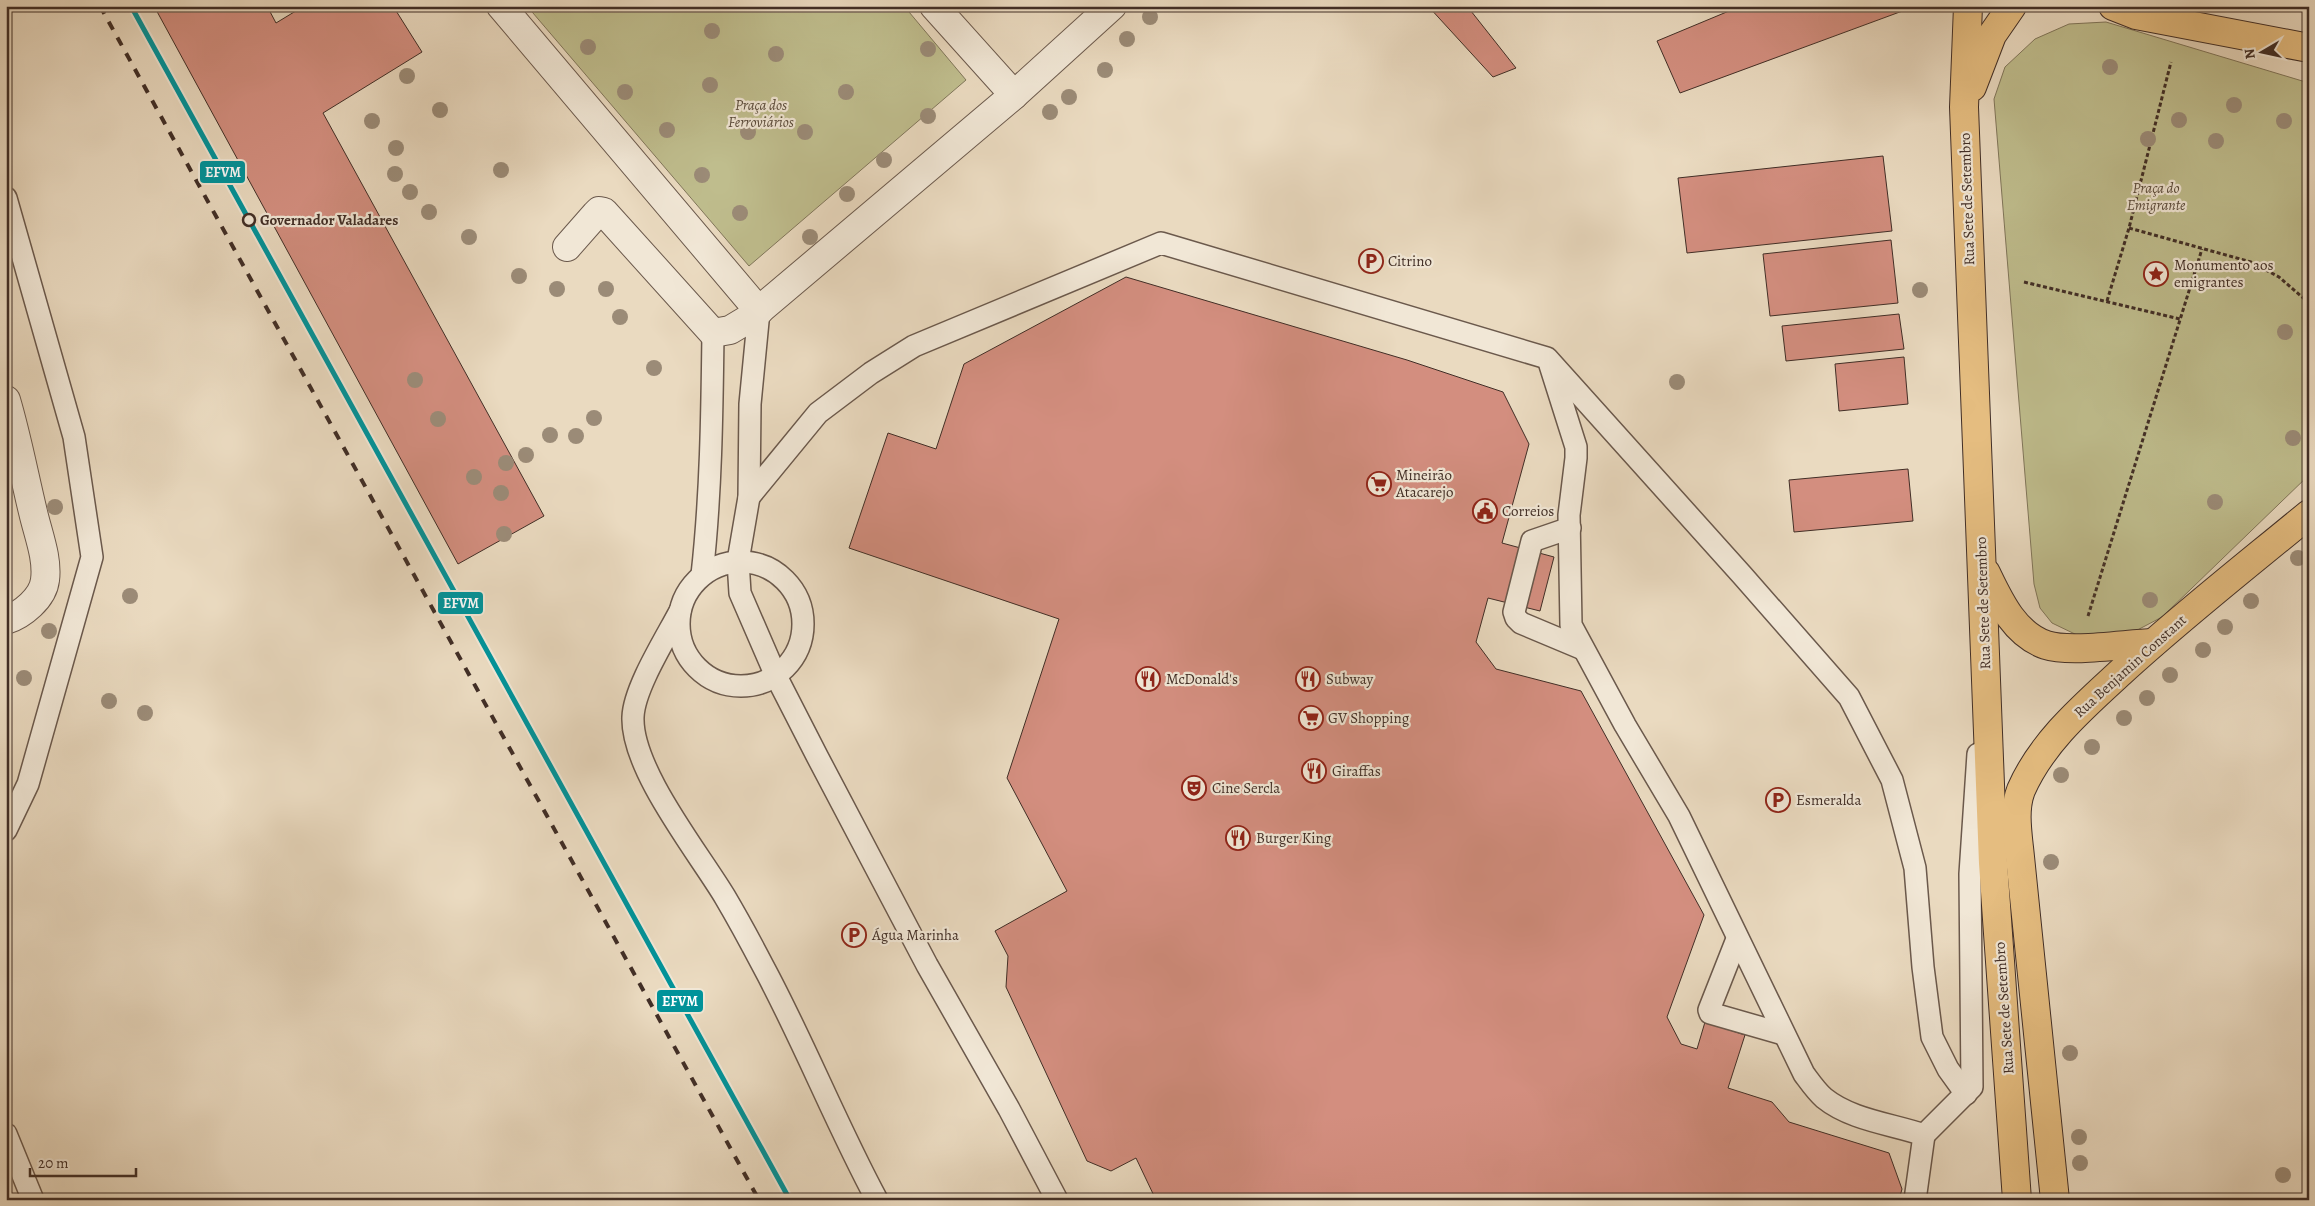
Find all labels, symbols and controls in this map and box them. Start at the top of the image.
north arrow [2238,28,2288,78]
text: N [2239,47,2260,60]
park label: Praça dos Ferroviários [728,95,794,132]
street label: Rua Sete de Setembro [1955,132,1979,266]
line badge: EFVM [199,160,246,184]
text: EFVM [205,163,241,182]
park label: Praça do Emigrante [2127,178,2186,215]
place label: Governador Valadares [260,210,398,230]
marker: Governador Valadares [242,213,256,227]
parking icon: Citrino [1358,248,1384,274]
place label: Citrino [1388,251,1432,271]
place label: Monumento aos emigrantes [2174,255,2274,292]
place icon: Monumento aos emigrantes [2143,261,2169,287]
place label: Mineirão Atacarejo [1395,465,1453,502]
supermarket icon: Mineirão Atacarejo [1366,471,1392,497]
public building icon: Correios [1472,498,1498,524]
place label: Correios [1502,501,1554,521]
street label: Rua Sete de Setembro [1971,536,1995,670]
line badge: EFVM [437,591,484,615]
text: EFVM [443,594,479,613]
street label: Rua Benjamin Constant [2069,610,2191,722]
restaurant icon: McDonald's [1135,666,1161,692]
restaurant icon: Subway [1295,666,1321,692]
place label: McDonald's [1166,669,1238,689]
place label: Subway [1326,669,1373,689]
supermarket icon: GV Shopping [1298,705,1324,731]
place label: GV Shopping [1328,708,1410,728]
restaurant icon: Giraffas [1301,758,1327,784]
place label: Giraffas [1332,761,1381,781]
theatre icon: Cine Sercla [1181,775,1207,801]
place label: Cine Sercla [1212,778,1280,798]
parking icon: Esmeralda [1765,787,1791,813]
place label: Esmeralda [1796,790,1861,810]
restaurant icon: Burger King [1225,825,1251,851]
place label: Burger King [1256,828,1332,848]
parking icon: Água Marinha [841,922,867,948]
place label: Água Marinha [871,925,959,945]
street label: Rua Sete de Setembro [1989,941,2019,1075]
line badge: EFVM [656,989,704,1013]
text: EFVM [662,992,698,1011]
scale bar [30,1146,136,1178]
text: 20 m [38,1153,69,1173]

